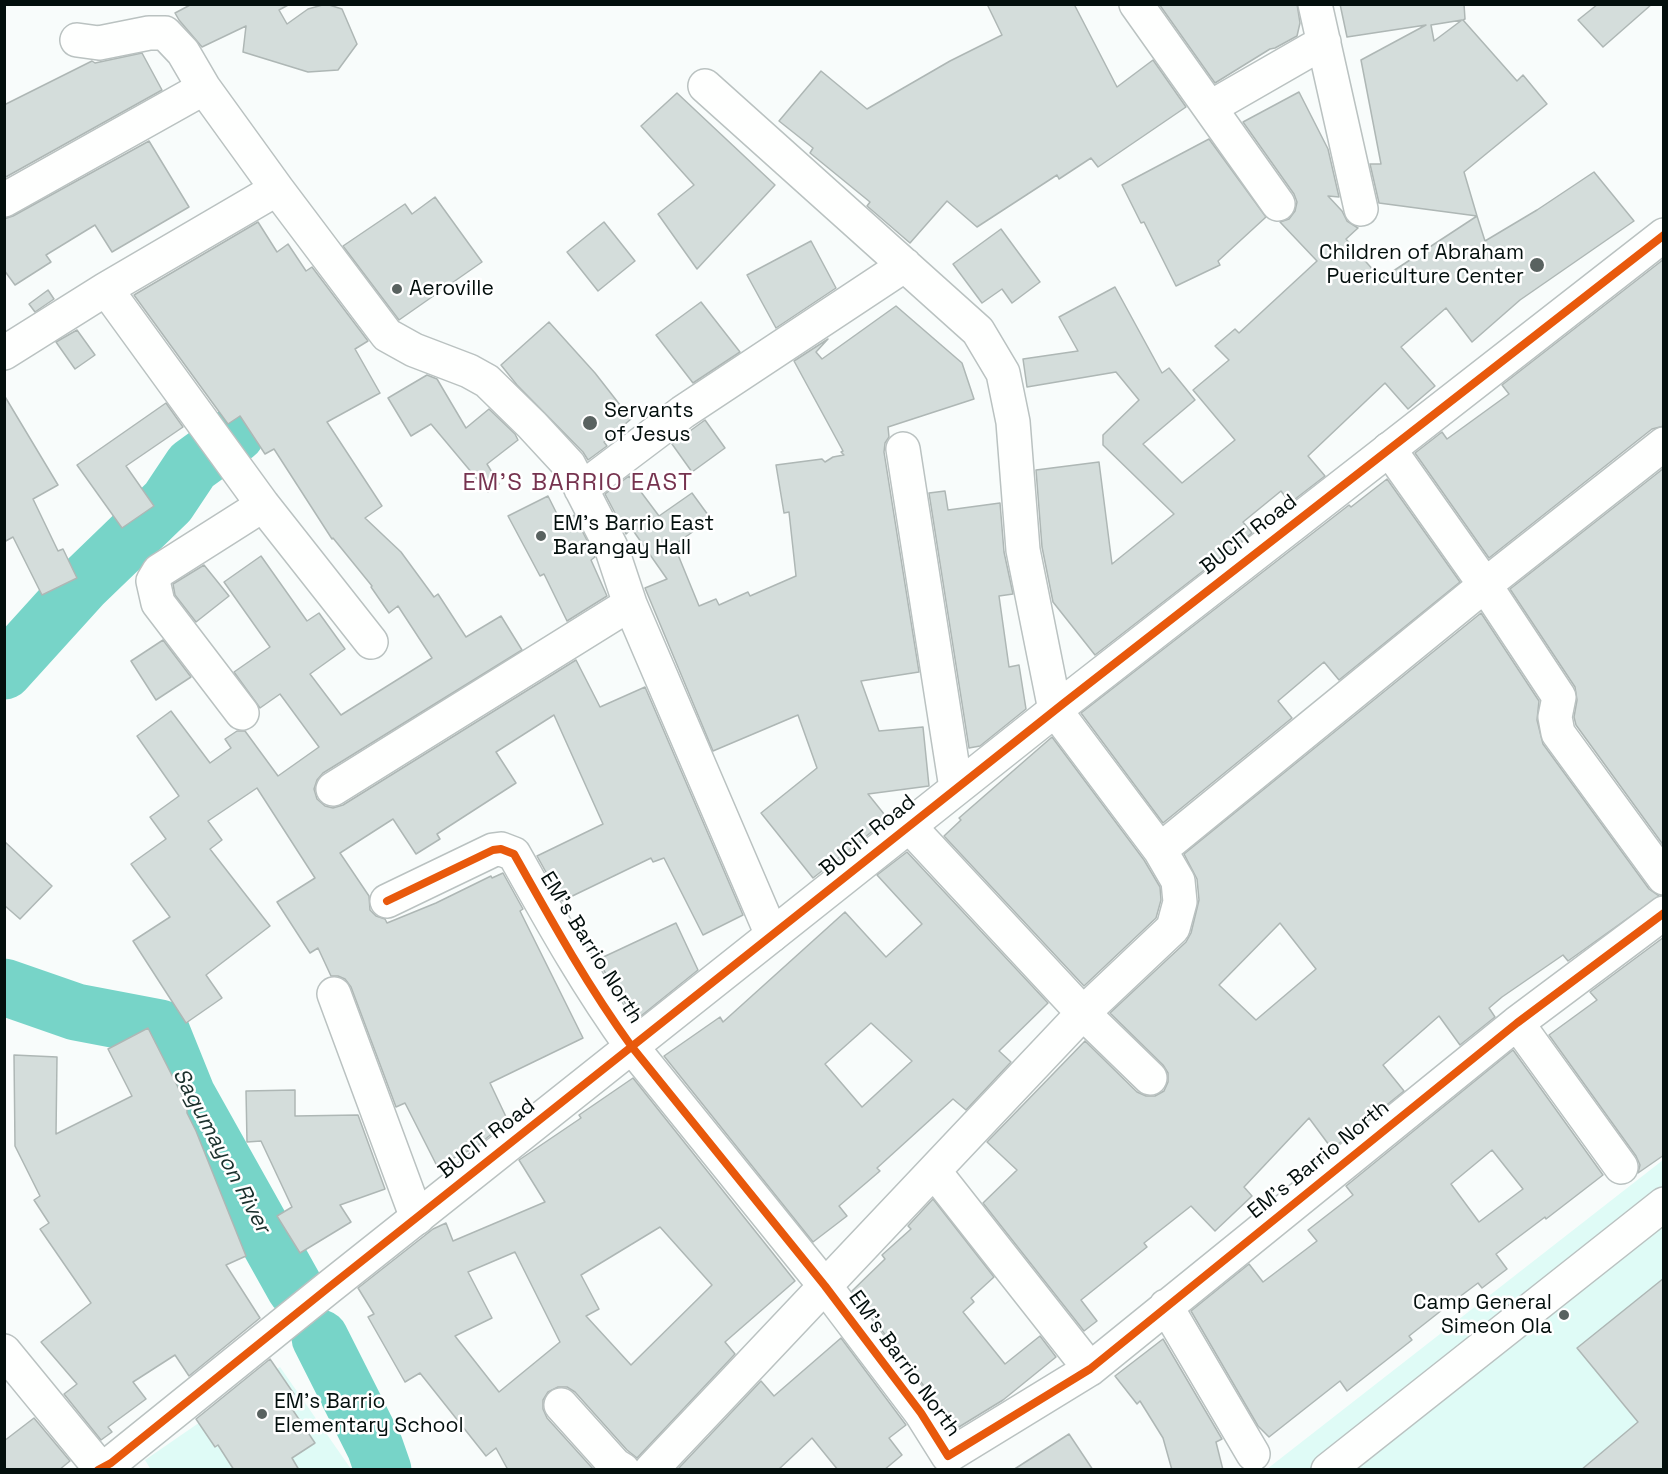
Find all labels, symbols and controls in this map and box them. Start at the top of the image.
place label: Children of Abraham Puericulture Center [1319,240,1524,290]
marker: Children of Abraham Puericulture Center [1528,256,1546,274]
place label: Aeroville [409,276,494,302]
marker: Aeroville [390,282,404,296]
place label: Servants of Jesus [604,398,694,448]
marker: Servants of Jesus [581,414,599,432]
district label: EM'S BARRIO EAST [462,469,694,497]
street label: BUCIT Road [1196,489,1302,581]
place label: EM's Barrio East Barangay Hall [553,511,714,561]
marker: EM's Barrio East Barangay Hall [534,529,548,543]
street label: BUCIT Road [815,790,921,882]
street label: EM's Barrio North [534,867,648,1029]
water label: Sagumayon River [166,1064,276,1238]
street label: BUCIT Road [434,1093,540,1185]
street label: EM's Barrio North [1243,1095,1395,1225]
street label: EM's Barrio North [843,1286,965,1442]
place label: Camp General Simeon Ola [1413,1290,1552,1340]
marker: Camp General Simeon Ola [1557,1308,1571,1322]
place label: EM's Barrio Elementary School [274,1389,464,1439]
marker: EM's Barrio Elementary School [255,1407,269,1421]

